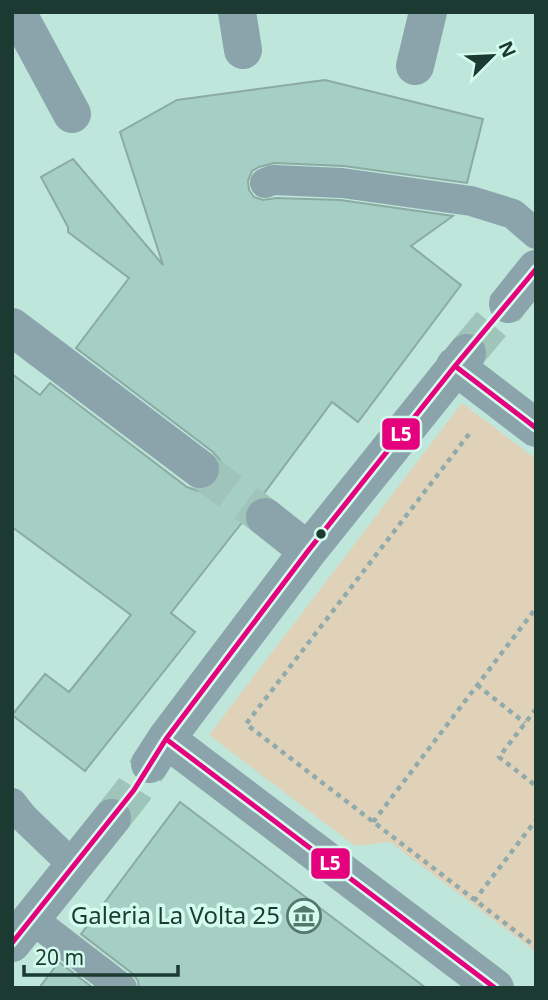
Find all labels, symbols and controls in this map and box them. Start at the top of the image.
north arrow [457,21,527,91]
text: N [493,37,523,61]
line badge: L5 [381,417,421,451]
text: L5 [390,421,412,447]
unlabelled marker [314,527,328,541]
line badge: L5 [310,847,351,880]
text: L5 [319,850,341,876]
museum icon: Galeria La Volta 25 [285,897,323,935]
place label: Galeria La Volta 25 [71,898,280,931]
scale bar [24,934,178,978]
text: 20 m [35,943,84,971]

